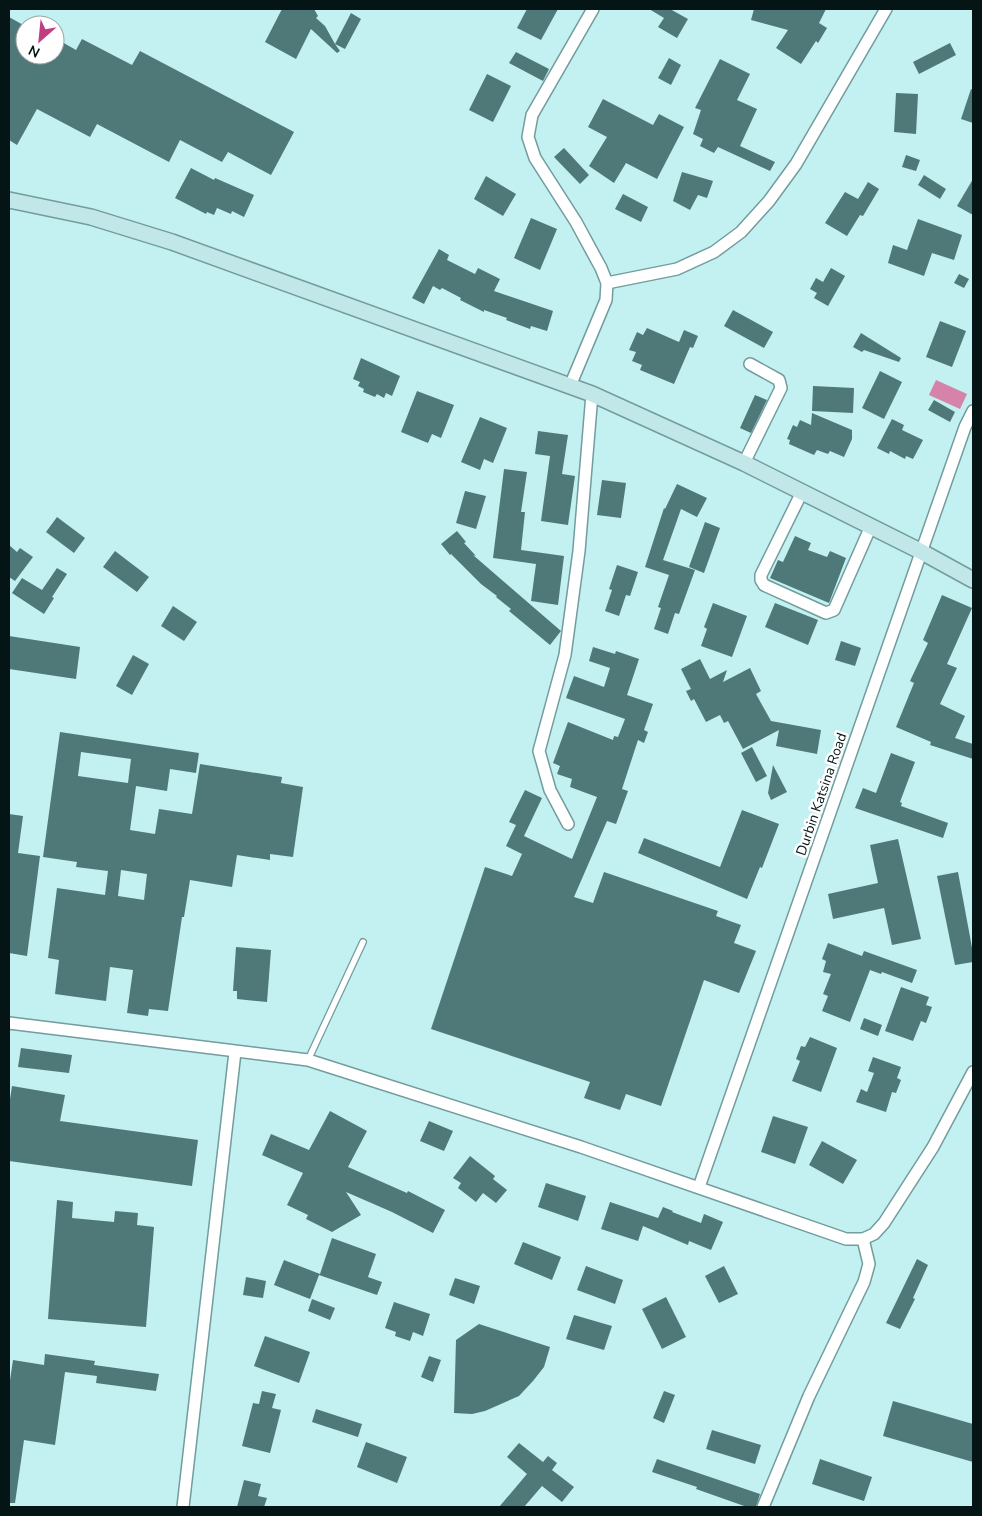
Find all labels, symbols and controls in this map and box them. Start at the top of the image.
north arrow [15,15,65,65]
text: N [25,40,43,62]
street label: Durbin Katsina Road [792,730,851,858]

